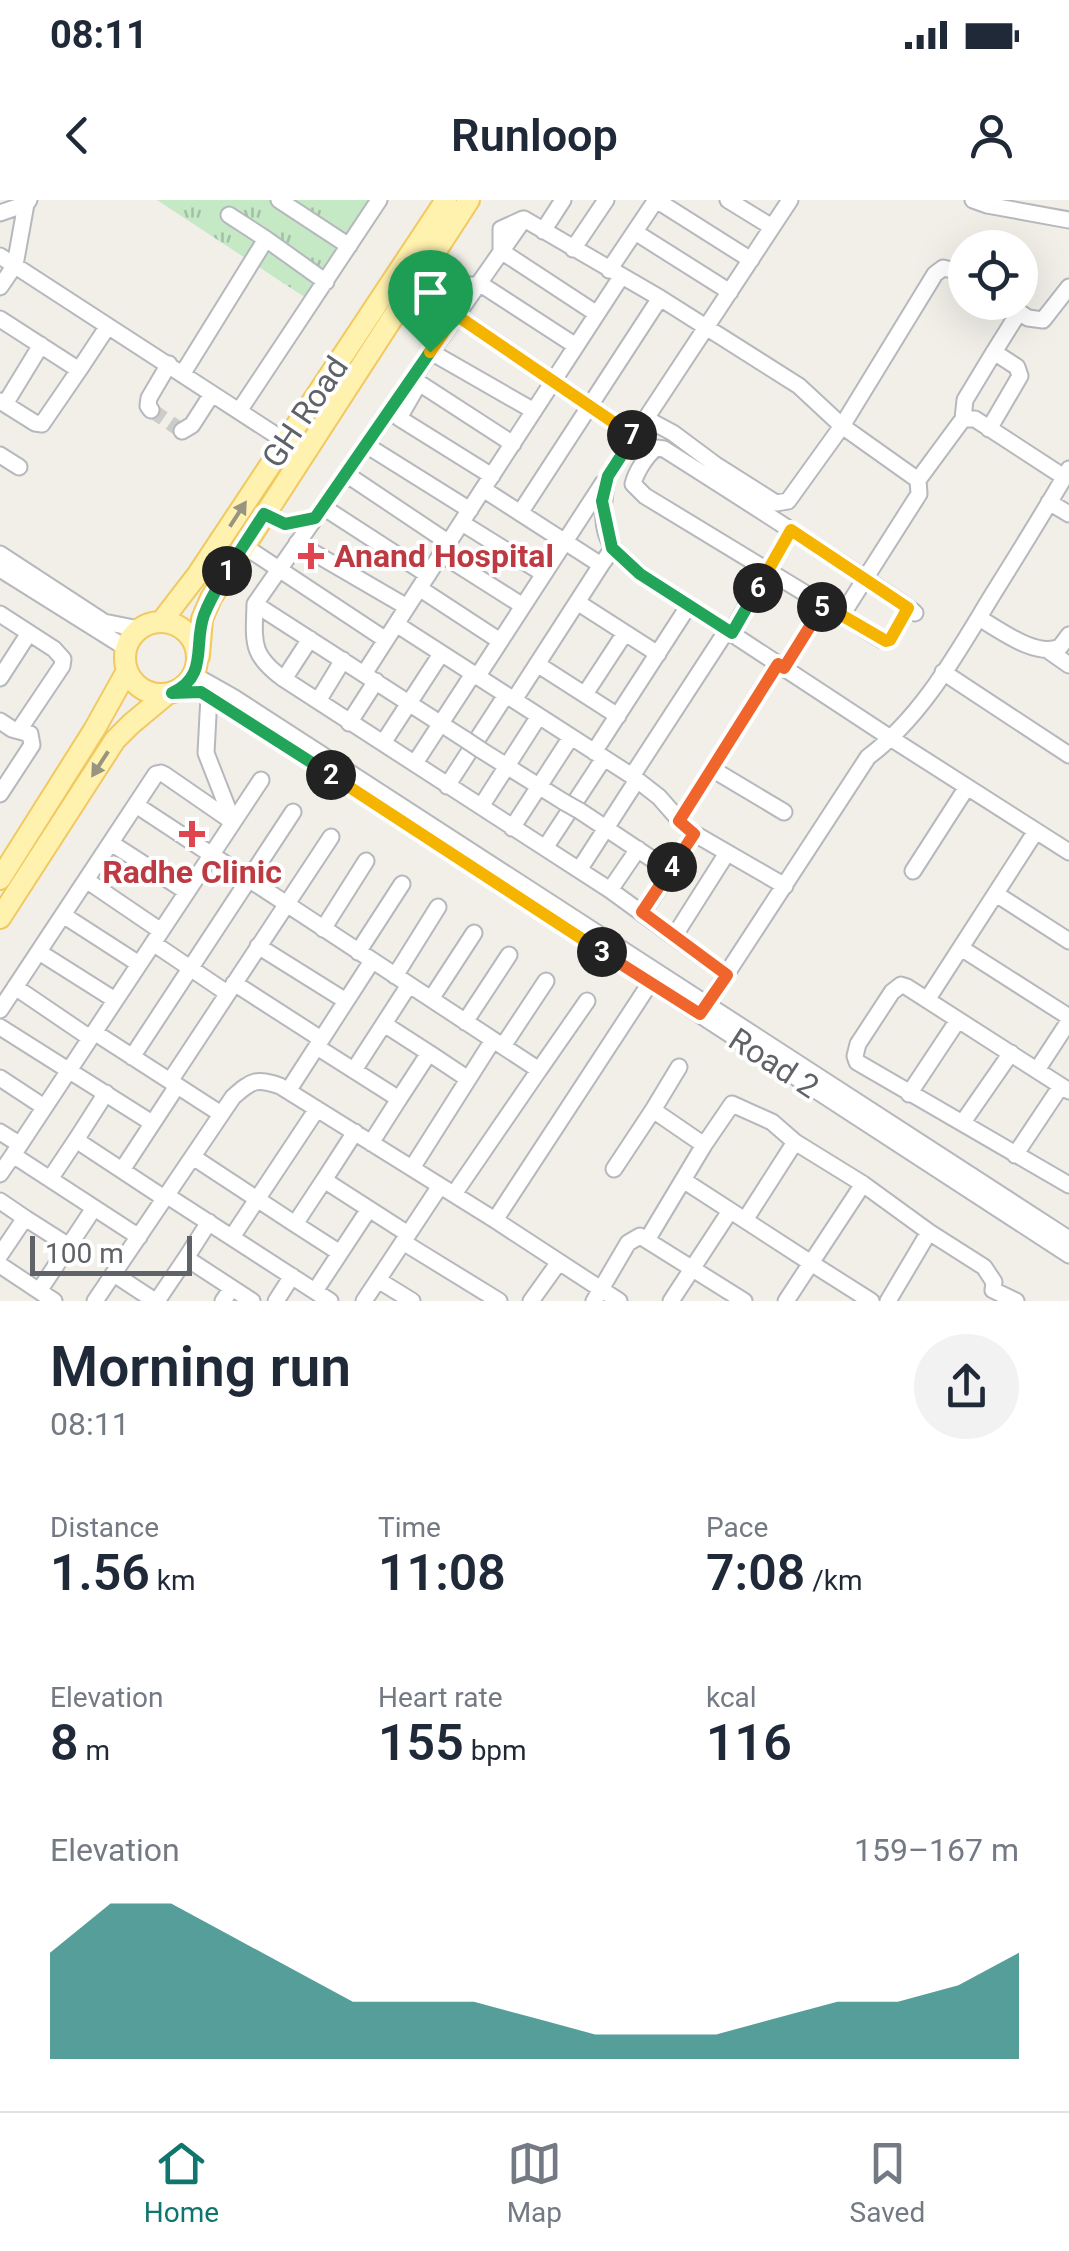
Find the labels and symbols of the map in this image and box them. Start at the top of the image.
pin [388,250,473,353]
street label: GH Road [254,349,356,475]
pin: 7 [607,410,657,460]
one-way arrow [228,500,246,527]
place label: Anand Hospital [334,537,554,575]
marker: Anand Hospital [298,543,324,569]
pin: 1 [202,546,252,596]
pin: 6 [733,563,783,613]
pin: 5 [797,582,847,632]
one-way arrow [91,750,109,778]
pin: 2 [306,750,356,800]
marker: Radhe Clinic [179,821,205,847]
pin: 4 [647,842,697,892]
place label: Radhe Clinic [102,853,282,891]
pin: 3 [577,927,627,977]
street label: Road 2 [722,1020,826,1106]
scale bar [30,1231,192,1276]

